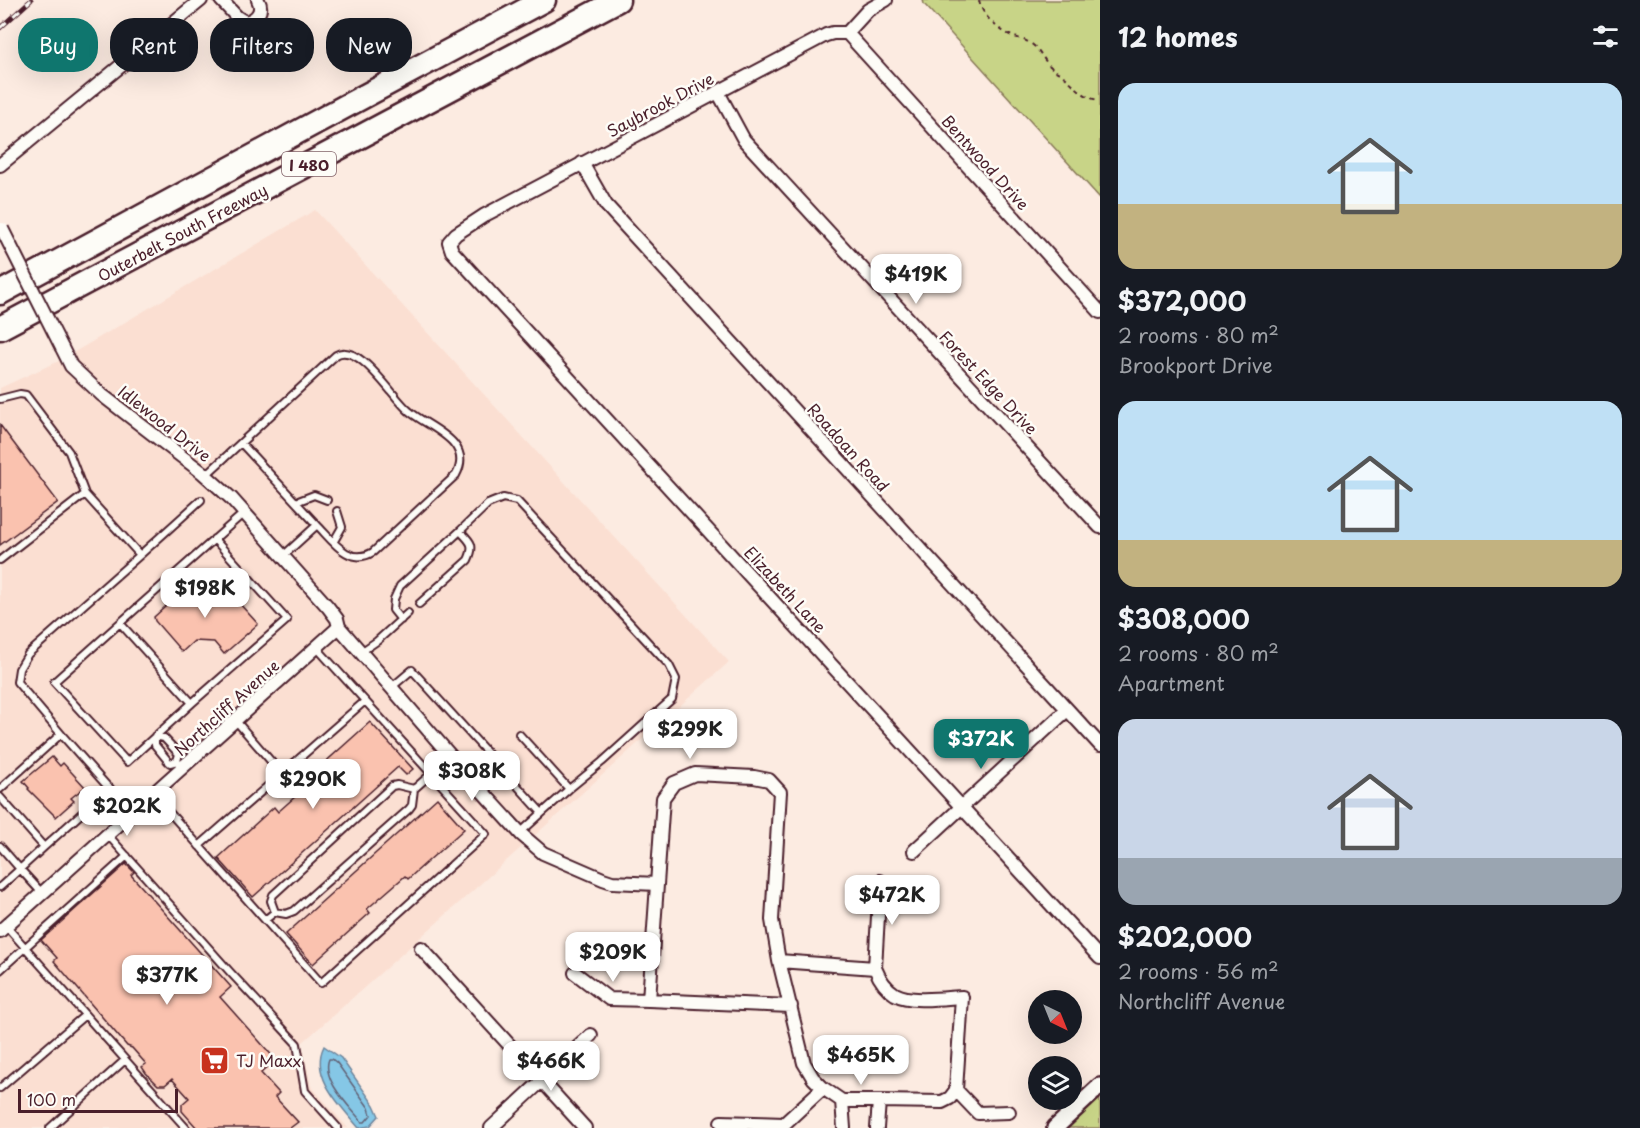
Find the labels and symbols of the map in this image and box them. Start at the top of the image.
street label: Saybrook Drive [602,66,718,142]
street label: Bentwood Drive [937,109,1035,215]
road number: I 480 [282,152,336,176]
street label: Outerbelt South Freeway [93,177,271,287]
pin: $419K [874,254,958,305]
street label: Forest Edge Drive [934,325,1044,439]
street label: Idlewood Drive [113,379,217,467]
street label: Roadoan Road [803,397,895,497]
street label: Elizabeth Lane [739,540,833,638]
pin: $198K [163,568,247,619]
street label: Northcliff Avenue [168,653,284,761]
pin: $299K [648,709,732,760]
pin: $372K [939,719,1023,770]
pin: $308K [430,751,514,802]
pin: $290K [271,759,355,810]
pin: $202K [85,786,169,837]
pin: $472K [850,875,934,926]
pin: $209K [571,932,655,983]
pin: $377K [125,955,209,1006]
north arrow [1028,990,1082,1044]
pin: $465K [819,1035,903,1086]
pin: $466K [509,1041,593,1092]
supermarket icon: TJ Maxx [199,1044,231,1076]
place label: TJ Maxx [236,1048,302,1072]
scale bar [18,1086,178,1114]

